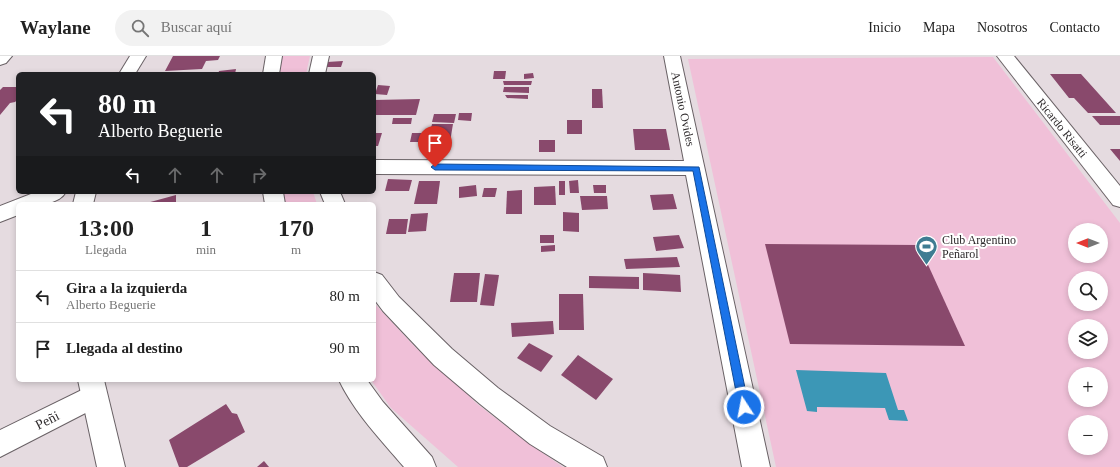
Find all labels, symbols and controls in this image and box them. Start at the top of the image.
search box [115,10,395,46]
text: Waylane [20,17,91,38]
icon: search [129,17,151,39]
text: Buscar aquí [161,19,232,35]
text: Inicio [868,20,901,35]
text: Mapa [923,20,955,35]
text: Nosotros [977,20,1027,35]
text: Contacto [1049,20,1100,35]
street label: Antonio Ovides [668,70,698,148]
icon: left [32,88,84,140]
text: 80 m [98,88,156,119]
street label: Ricardo Risatti [1034,95,1091,161]
text: Alberto Beguerie [98,121,222,141]
pin [418,126,452,167]
icon: arrive [424,132,446,154]
icon: left [122,164,144,186]
icon: ahead [164,164,186,186]
icon: ahead [206,164,228,186]
icon: right [248,164,270,186]
text: 13:00 [78,215,134,241]
text: 1 [200,215,212,241]
text: 170 [278,215,314,241]
north arrow [1068,223,1108,263]
map controls [1068,223,1108,455]
place label: Club Argentino Peñarol [942,233,1016,261]
sports icon: Club Argentino Peñarol [913,234,939,267]
text: Llegada [85,242,127,257]
text: min [196,242,216,257]
text: m [291,242,301,257]
button: search [1068,271,1108,311]
text: Gira a la izquierda [66,280,187,296]
icon: left [32,286,54,308]
text: 80 m [330,288,360,304]
text: Alberto Beguerie [66,297,156,312]
button: layers [1068,319,1108,359]
icon: arrive [32,338,54,360]
text: Llegada al destino [66,340,183,356]
text: 90 m [330,340,360,356]
button: + [1068,367,1108,407]
position arrow [723,386,765,428]
street label: Peñi [33,408,62,433]
button: − [1068,415,1108,455]

